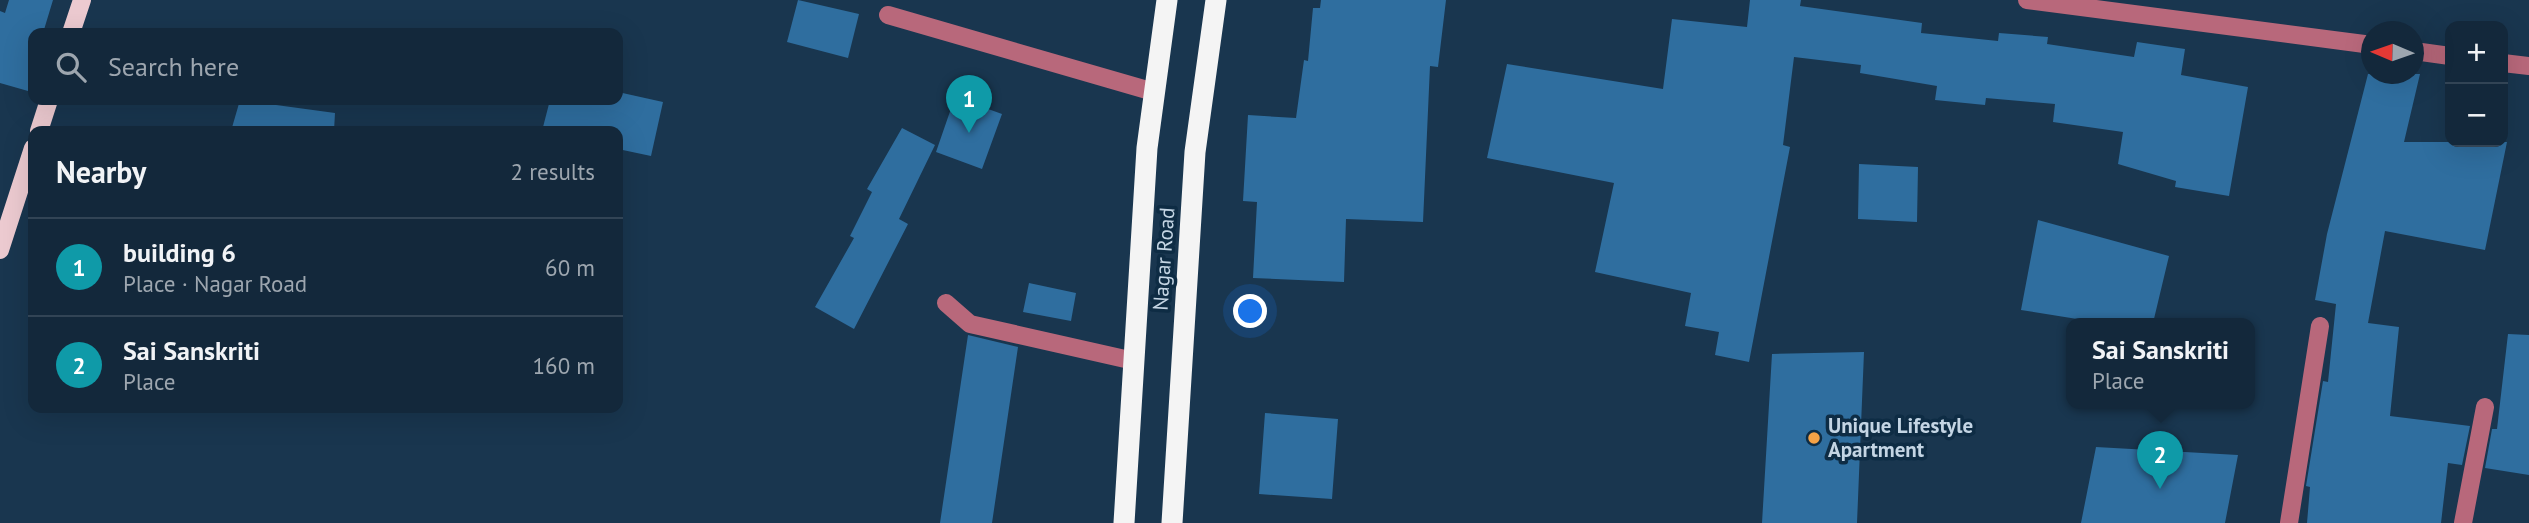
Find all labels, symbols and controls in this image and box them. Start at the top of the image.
north arrow [2361,21,2424,84]
map controls [2445,21,2508,147]
button: + [2445,21,2508,84]
search box [28,28,623,105]
icon: search [52,48,90,86]
text: Search here [108,50,239,83]
pin: 1 [946,75,992,133]
button: − [2445,84,2508,147]
text: Nearby [56,152,146,191]
text: 2 results [511,157,595,186]
street label: Nagar Road [1146,206,1181,312]
text: building 6 [123,236,236,269]
text: 1 [72,253,86,282]
text: 60 m [545,253,595,282]
text: Place · Nagar Road [123,269,307,298]
your location [1233,294,1267,328]
popup [2066,318,2255,409]
text: Sai Sanskriti [2092,333,2229,366]
text: Sai Sanskriti [123,334,260,367]
text: 2 [72,351,86,380]
text: 160 m [533,351,595,380]
text: Place [2092,366,2145,395]
text: Place [123,367,176,396]
place label: Unique Lifestyle Apartment [1828,412,1973,463]
marker: Unique Lifestyle Apartment [1806,430,1822,446]
pin: 2 [2137,431,2183,489]

